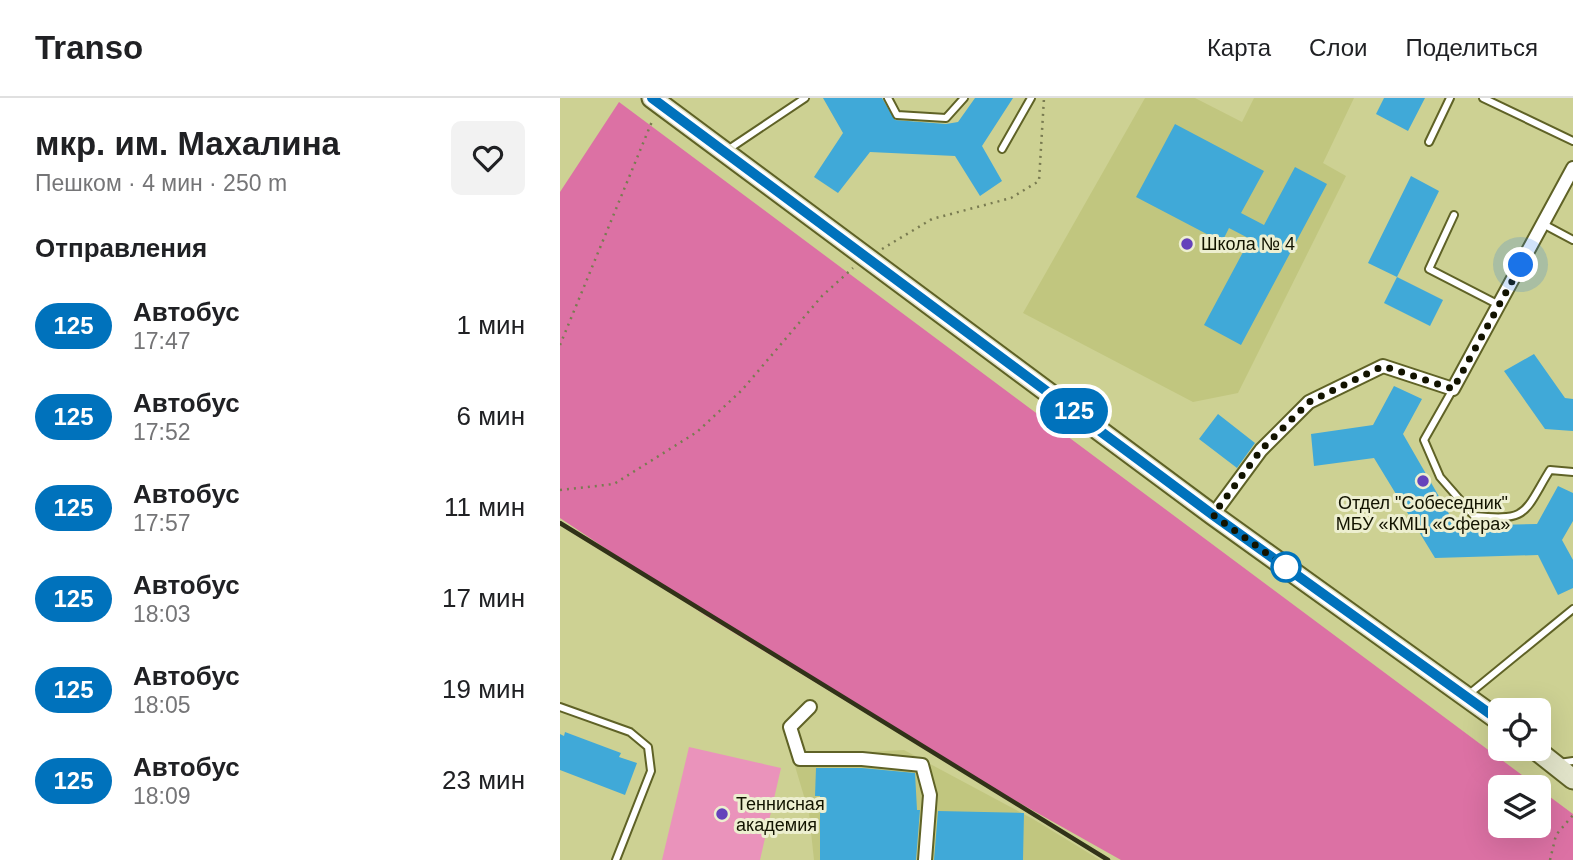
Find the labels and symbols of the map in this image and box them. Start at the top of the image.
place label: Школа № 4 [1201,234,1295,254]
marker: Школа № 4 [1179,236,1195,252]
your location [1503,247,1538,282]
line badge: 125 [1034,388,1114,434]
marker: Отдел "Собеседник" МБУ «КМЦ «Сфера» [1415,473,1431,489]
place label: Отдел "Собеседник" МБУ «КМЦ «Сфера» [1336,493,1510,534]
unlabelled marker [1271,552,1301,582]
place label: Теннисная академия [736,794,825,835]
marker: Теннисная академия [714,806,730,822]

